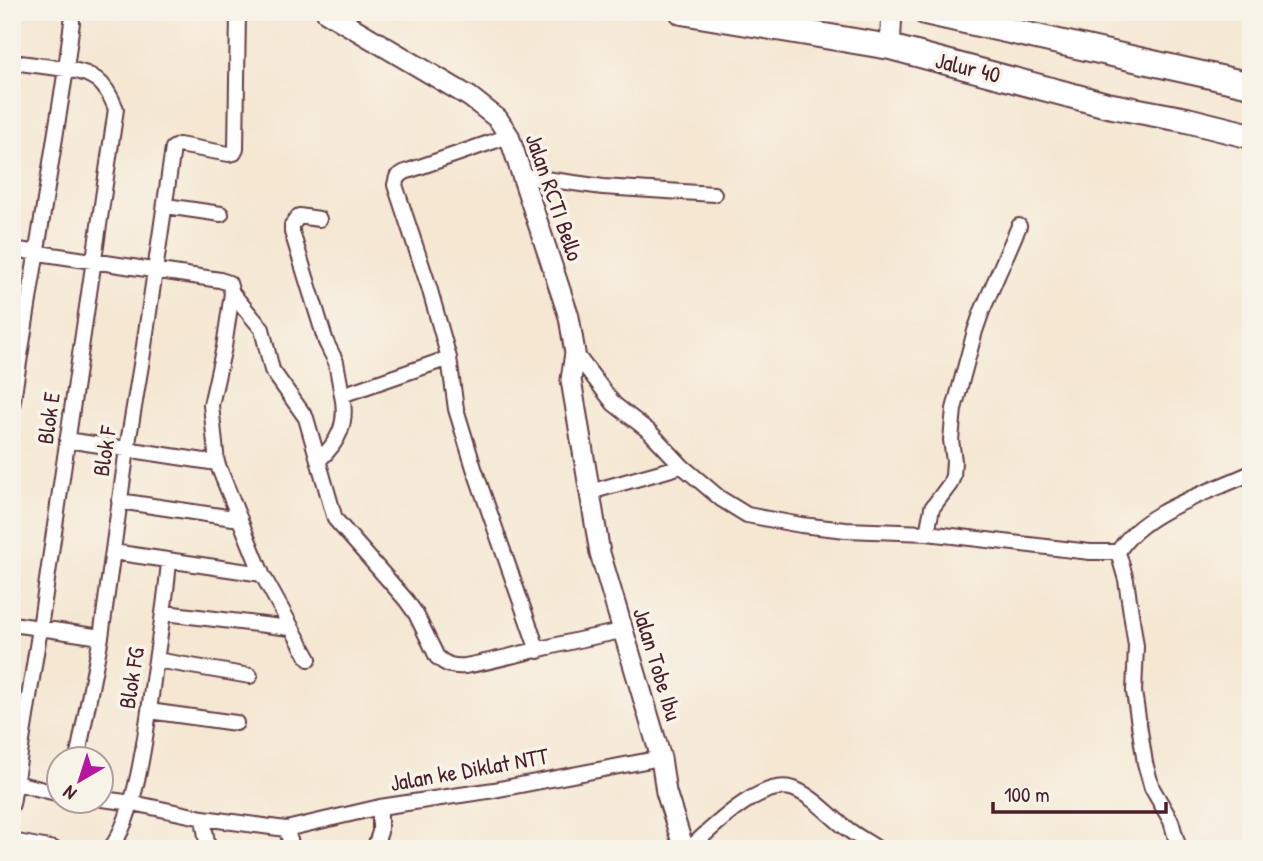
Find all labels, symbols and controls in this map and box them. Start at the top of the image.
street label: Jalur 40 [932,44,1004,90]
street label: Jalan RCTI Bello [519,129,591,265]
street label: Blok E [29,390,67,446]
street label: Blok F [85,422,123,478]
street label: Jalan Tobe Ibu [626,604,690,724]
street label: Blok FG [111,645,151,711]
street label: Jalan ke Diklat NTT [387,740,551,798]
north arrow [46,746,116,816]
scale bar [993,770,1167,814]
text: N [57,780,81,806]
text: 100 m [1004,780,1050,809]

